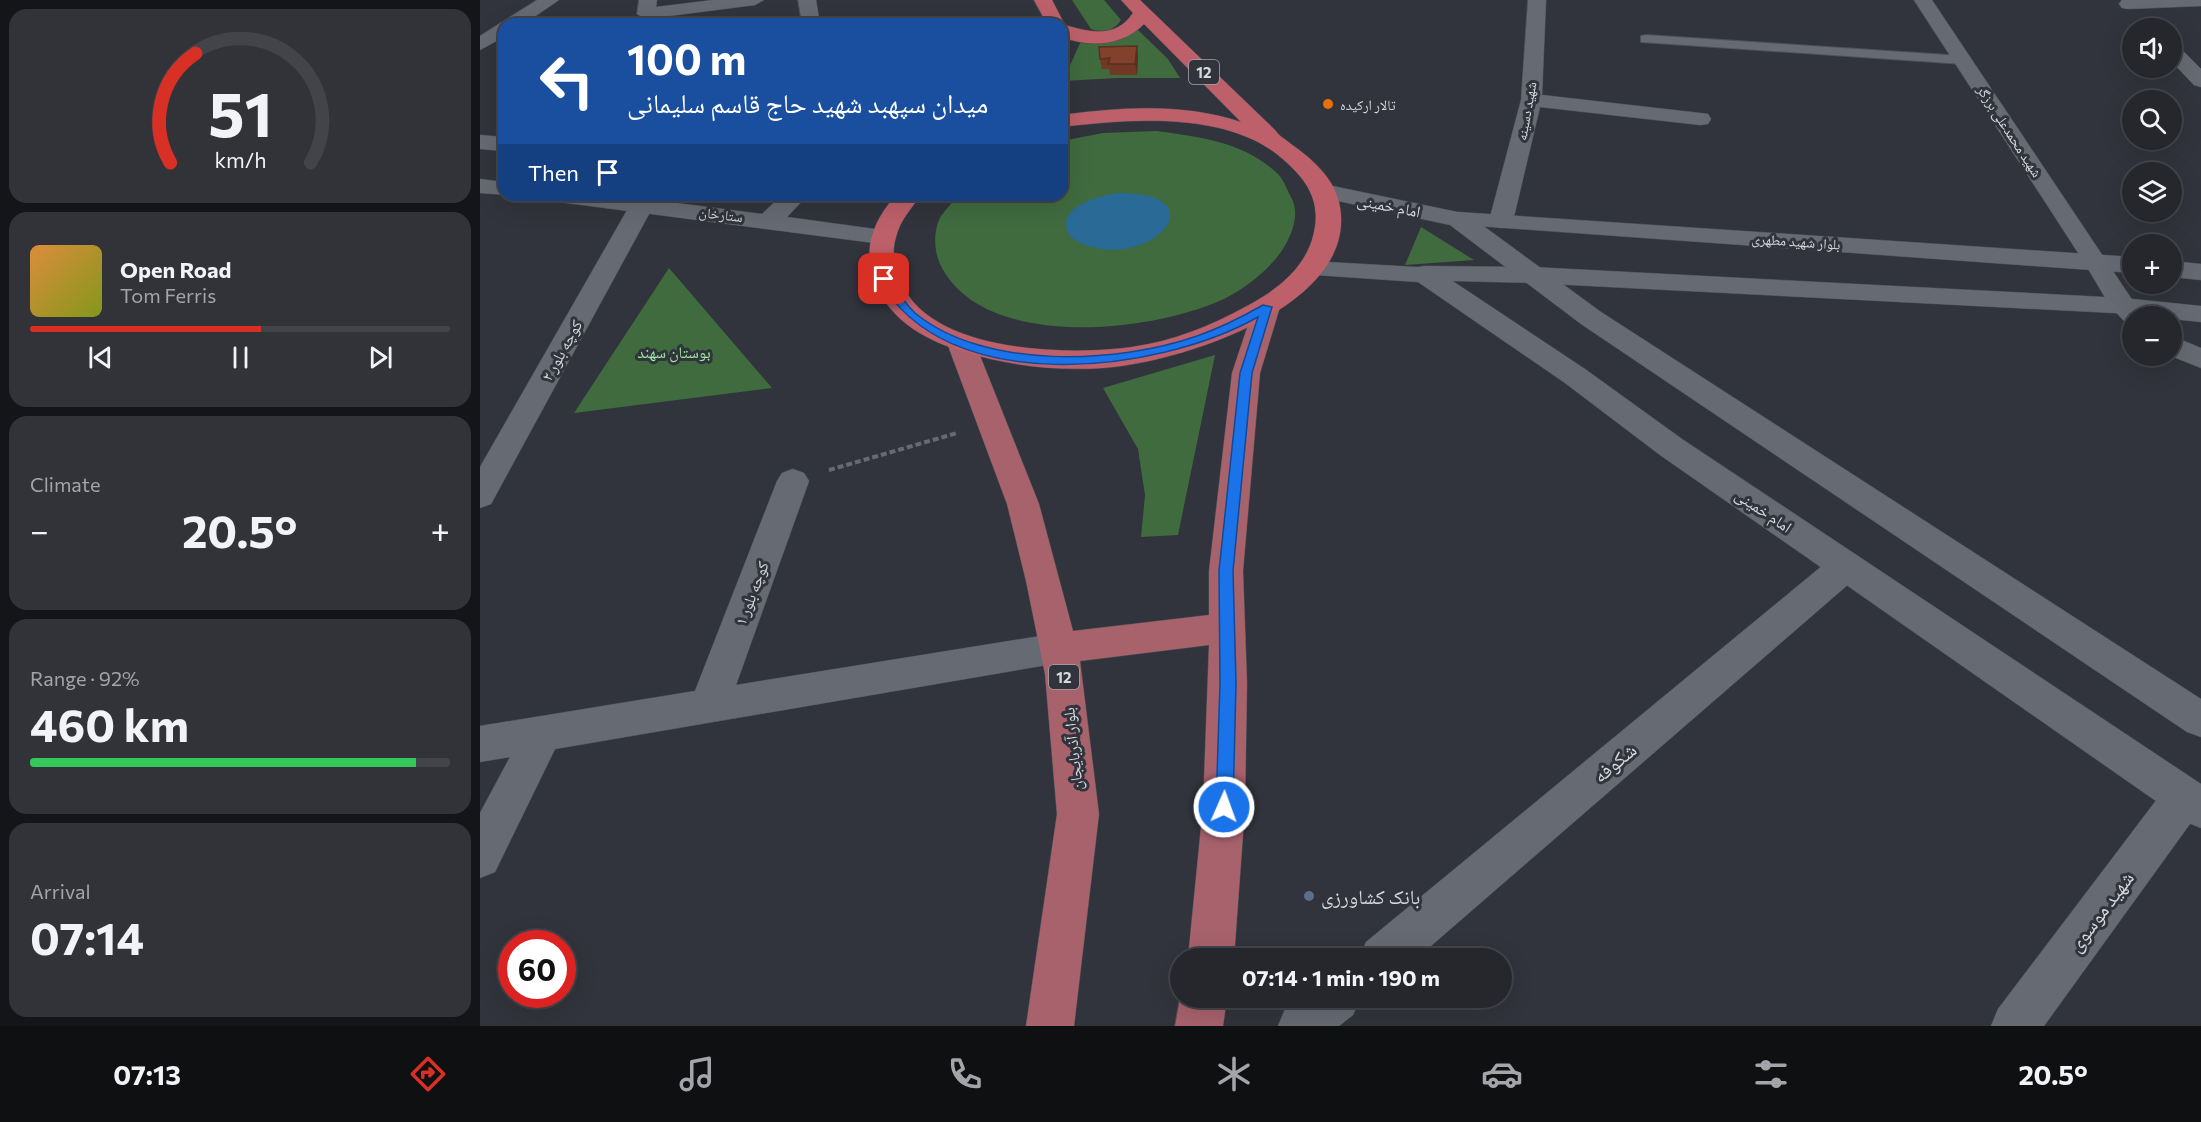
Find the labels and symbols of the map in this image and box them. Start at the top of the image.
road number: 12 [1189,60,1219,84]
street label: شهید دسینه [1512,80,1540,142]
street label: شهید محمدعلی برزگر [1973,81,2046,181]
place label: تالار ارکیده [1340,96,1396,114]
marker: تالار ارکیده [1321,97,1335,111]
street label: امام خمینی [1355,190,1422,222]
street label: ستارخان [698,203,744,226]
street label: بلوار شهید مطهری [1751,229,1841,254]
pin [858,253,909,304]
street label: کوچه بلور ۲ [536,316,587,384]
park label: بوستان سهند [637,342,711,363]
street label: امام خمینی [1731,484,1796,537]
street label: کوچه بلور ۱ [730,558,773,628]
road number: 12 [1049,665,1079,689]
street label: بلوار آذربایجان [1058,706,1088,792]
street label: شکوفه [1587,737,1641,787]
position arrow [1192,775,1256,839]
street label: شهید موسوی [2062,866,2139,957]
place label: بانک کشاورزی [1321,884,1420,909]
marker: بانک کشاورزی [1302,889,1316,903]
speed limit sign: 60 [498,930,576,1008]

